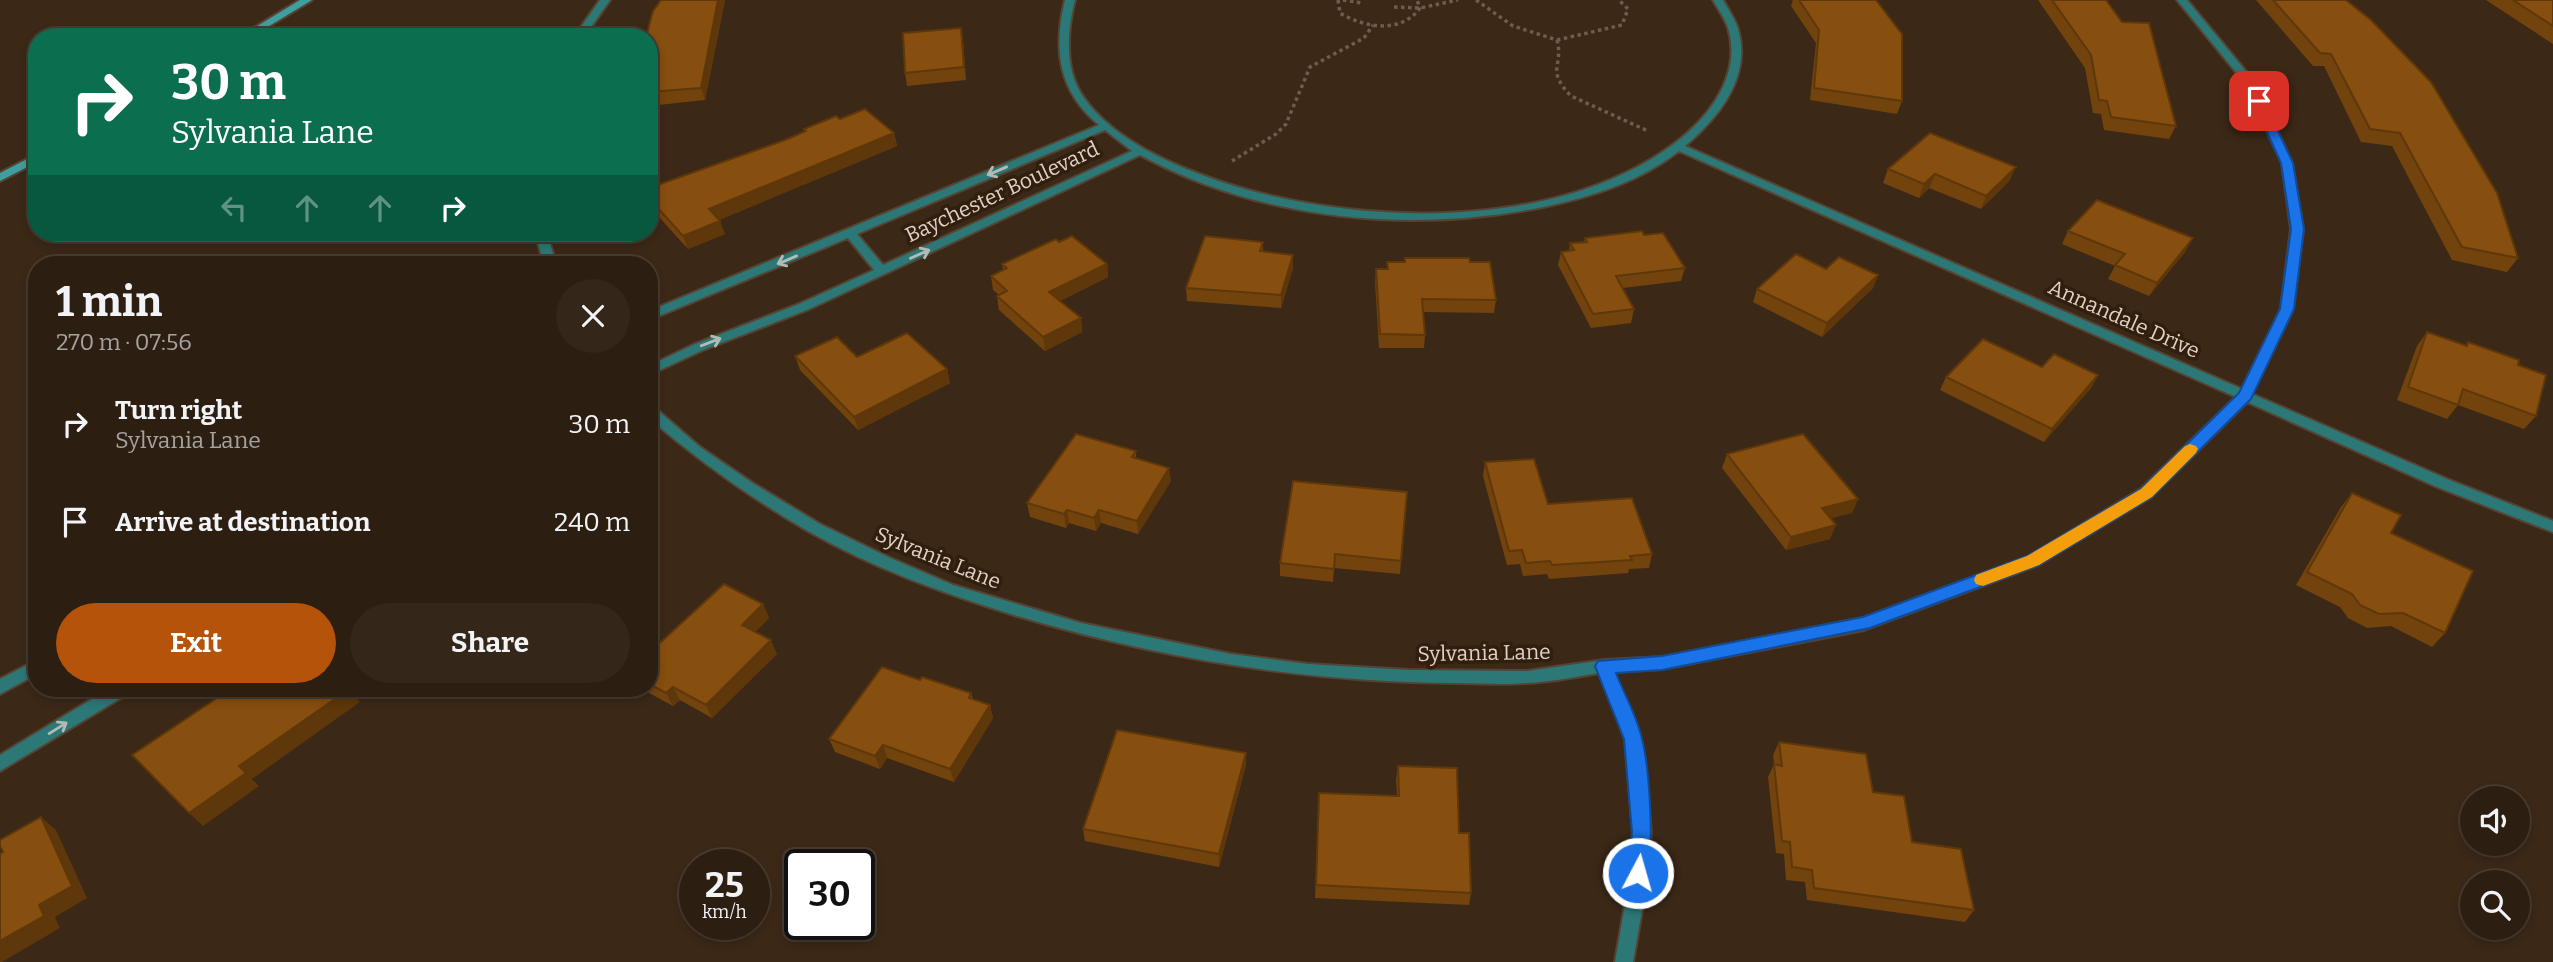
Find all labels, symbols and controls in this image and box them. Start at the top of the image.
text: 30 m [171,53,286,112]
icon: right [56,56,147,147]
pin [2229,71,2289,131]
icon: arrive [2240,82,2278,120]
text: Sylvania Lane [171,113,374,151]
street label: Baychester Boulevard [901,136,1103,248]
one-way arrow [986,165,1008,178]
icon: left [215,189,253,227]
icon: ahead [288,189,326,227]
icon: ahead [361,189,399,227]
icon: right [434,189,472,227]
one-way arrow [910,246,931,259]
one-way arrow [777,254,798,267]
street label: Annandale Drive [2044,274,2204,364]
text: 1 min [56,277,162,327]
button: close [556,279,630,353]
text: 270 m · 07:56 [56,328,192,356]
one-way arrow [700,335,721,348]
text: Turn right [115,395,242,426]
icon: right [56,405,94,443]
text: 30 m [569,409,630,440]
text: Sylvania Lane [115,426,261,454]
icon: arrive [56,503,94,541]
text: Arrive at destination [115,507,370,538]
text: 240 m [554,507,630,538]
street label: Sylvania Lane [871,521,1005,595]
button: Exit [56,603,336,683]
button: Share [350,603,630,683]
street label: Sylvania Lane [1417,639,1551,667]
one-way arrow [48,720,67,735]
map controls [2460,786,2530,940]
button: sound [2460,786,2530,856]
position arrow [1601,836,1675,910]
speed limit sign: 30 [784,849,875,940]
text: 25 [705,864,744,906]
button: search [2460,870,2530,940]
text: km/h [702,901,747,923]

